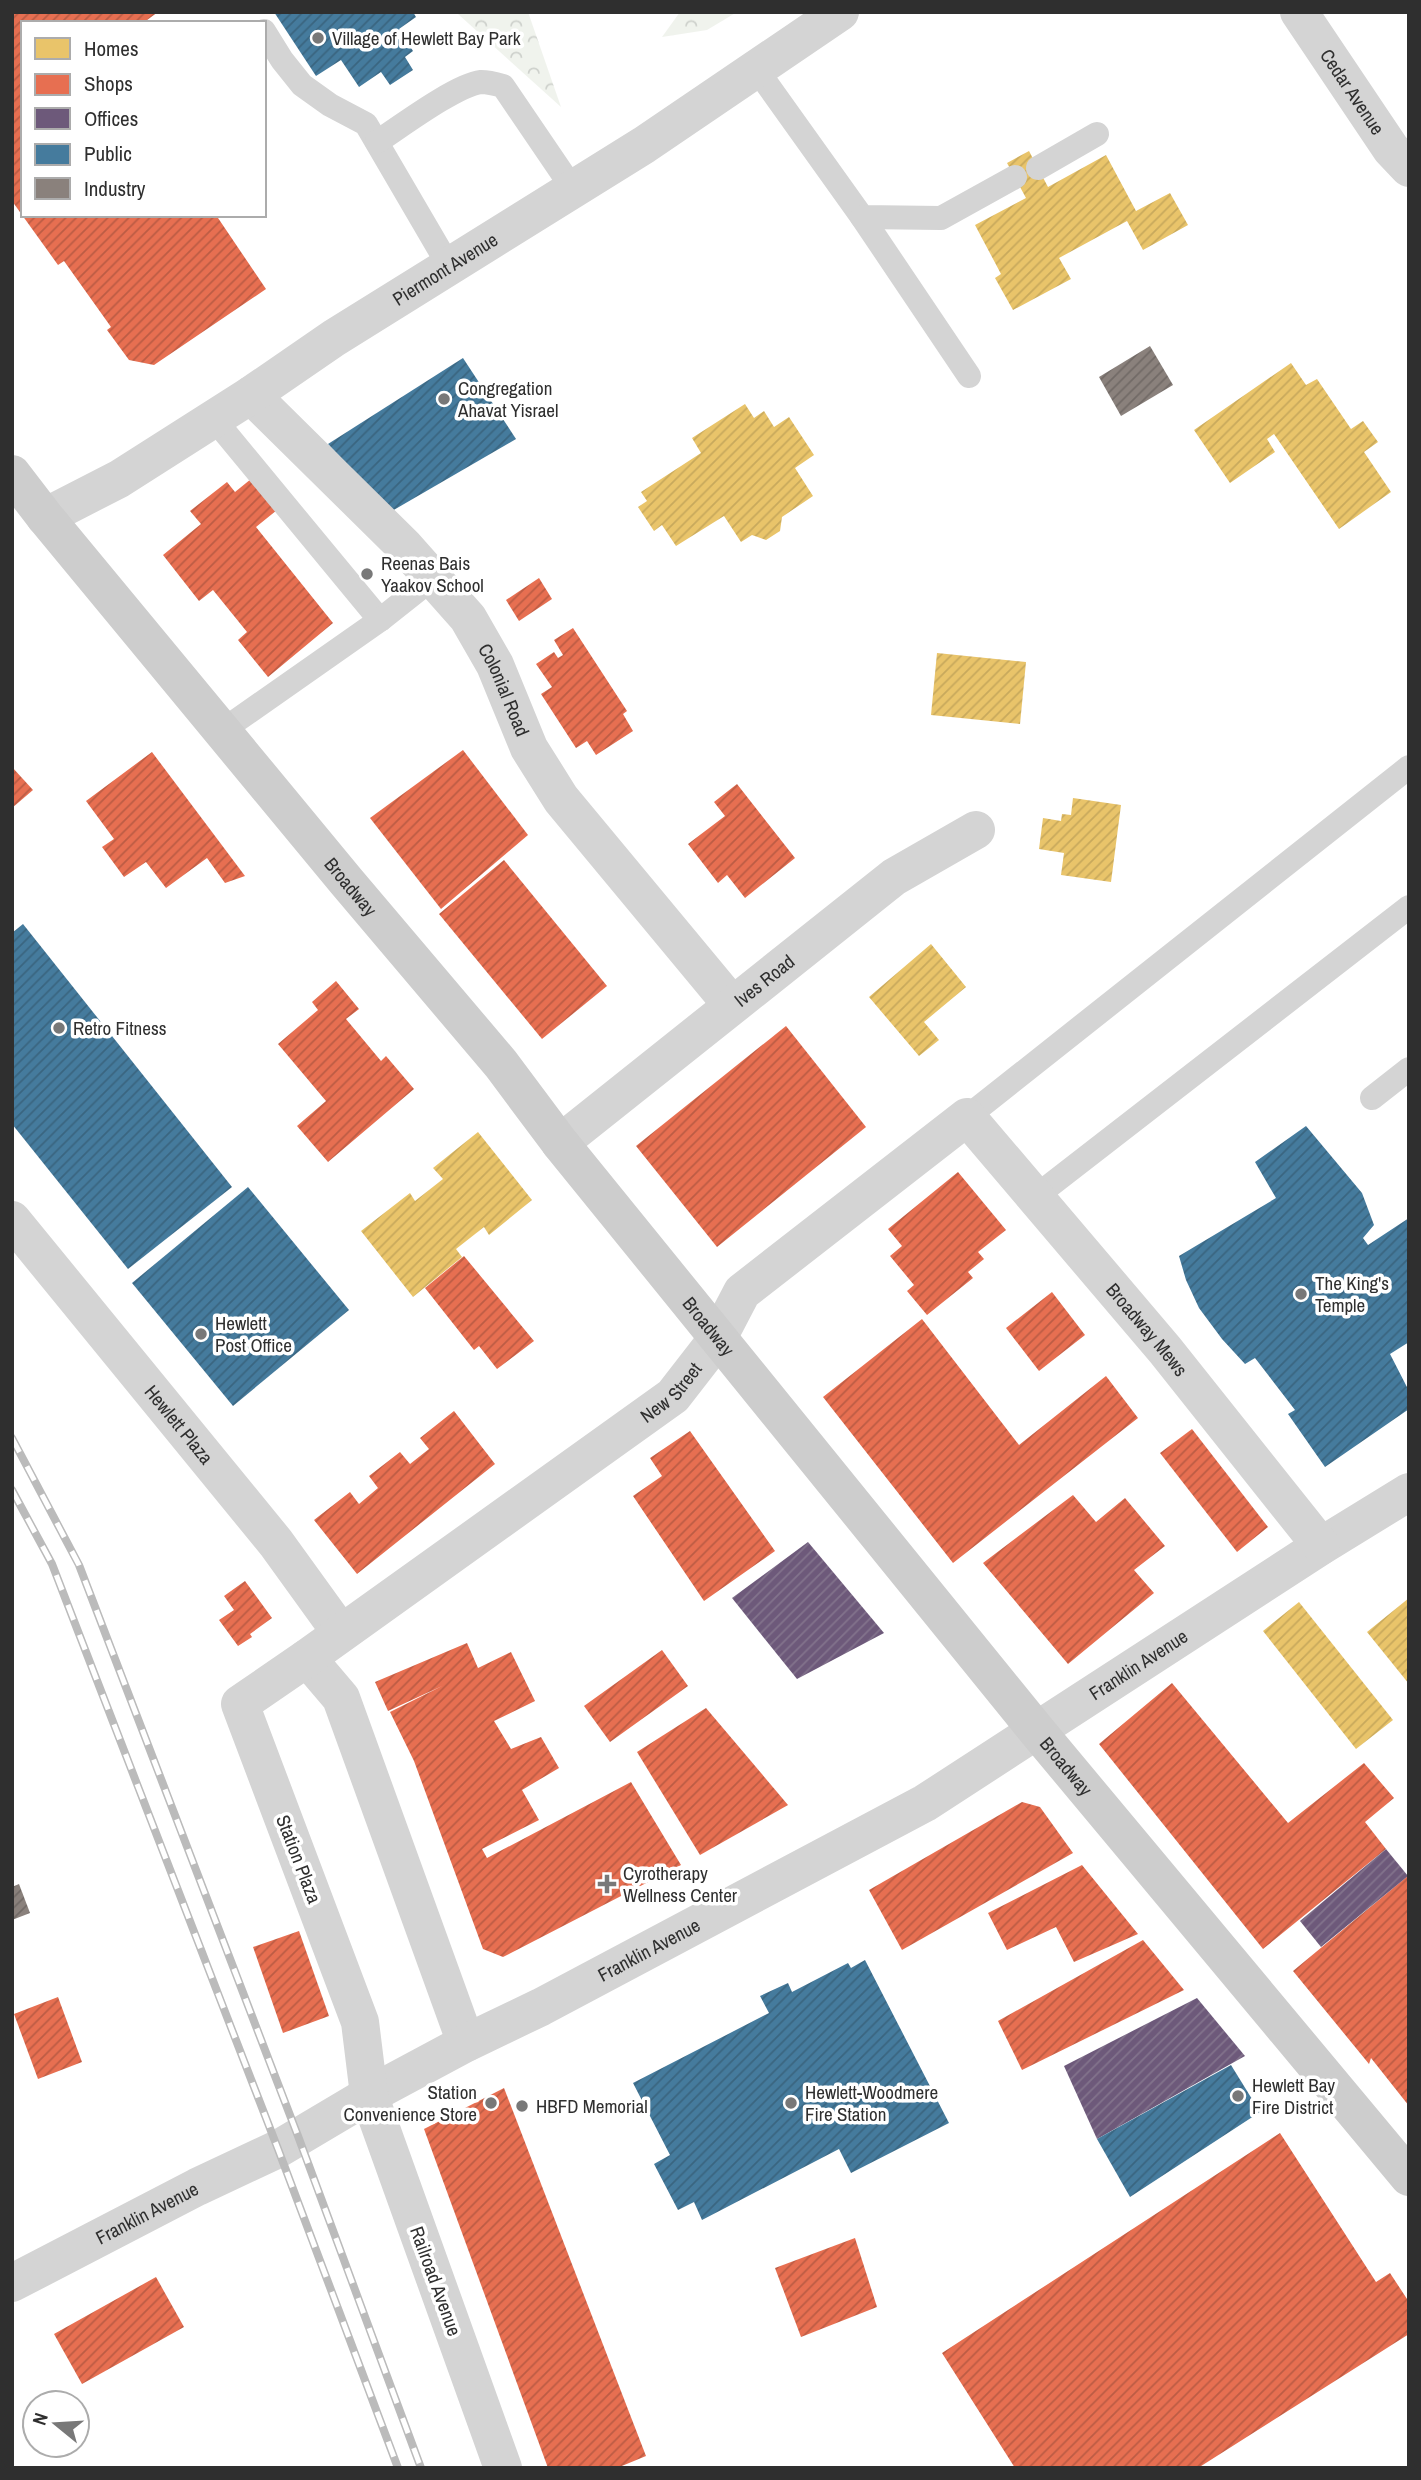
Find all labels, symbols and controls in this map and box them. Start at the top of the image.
legend [21,21,266,217]
place label: Village of Hewlett Bay Park [332,25,521,51]
marker: Village of Hewlett Bay Park [310,30,326,46]
text: Homes [84,34,139,63]
street label: Cedar Avenue [1314,44,1391,140]
text: Shops [84,69,133,98]
text: Offices [84,104,138,133]
text: Public [84,139,132,168]
text: Industry [84,174,146,203]
street label: Piermont Avenue [387,226,502,312]
place label: Congregation Ahavat Yisrael [457,375,559,423]
marker: Congregation Ahavat Yisrael [436,391,452,407]
place label: Reenas Bais Yaakov School [381,550,484,598]
marker: Reenas Bais Yaakov School [359,566,375,582]
street label: Colonial Road [472,639,536,740]
street label: Broadway [319,852,383,922]
street label: Ives Road [729,948,800,1012]
place label: Retro Fitness [73,1015,167,1041]
marker: Retro Fitness [51,1020,67,1036]
place label: The King's Temple [1315,1270,1389,1318]
street label: Broadway Mews [1100,1277,1194,1382]
marker: The King's Temple [1293,1286,1309,1302]
street label: Broadway [677,1291,741,1362]
place label: Hewlett Post Office [215,1310,292,1358]
marker: Hewlett Post Office [193,1326,209,1342]
street label: New Street [635,1356,708,1429]
street label: Hewlett Plaza [139,1379,220,1470]
street label: Franklin Avenue [1084,1623,1192,1706]
street label: Broadway [1034,1731,1099,1801]
street label: Station Plaza [270,1811,328,1907]
place label: Cyrotherapy Wellness Center [623,1860,738,1908]
marker: Cyrotherapy Wellness Center [597,1874,617,1894]
street label: Franklin Avenue [593,1912,705,1988]
place label: Hewlett Bay Fire District [1252,2072,1335,2120]
place label: Station Convenience Store [344,2079,477,2127]
place label: Hewlett-Woodmere Fire Station [805,2079,938,2127]
marker: Hewlett Bay Fire District [1230,2088,1246,2104]
place label: HBFD Memorial [536,2093,648,2119]
marker: Station Convenience Store [483,2095,499,2111]
marker: Hewlett-Woodmere Fire Station [783,2095,799,2111]
marker: HBFD Memorial [514,2098,530,2114]
street label: Franklin Avenue [91,2176,203,2250]
street label: Railroad Avenue [404,2223,468,2339]
north arrow [21,2389,91,2459]
text: N [26,2409,54,2428]

